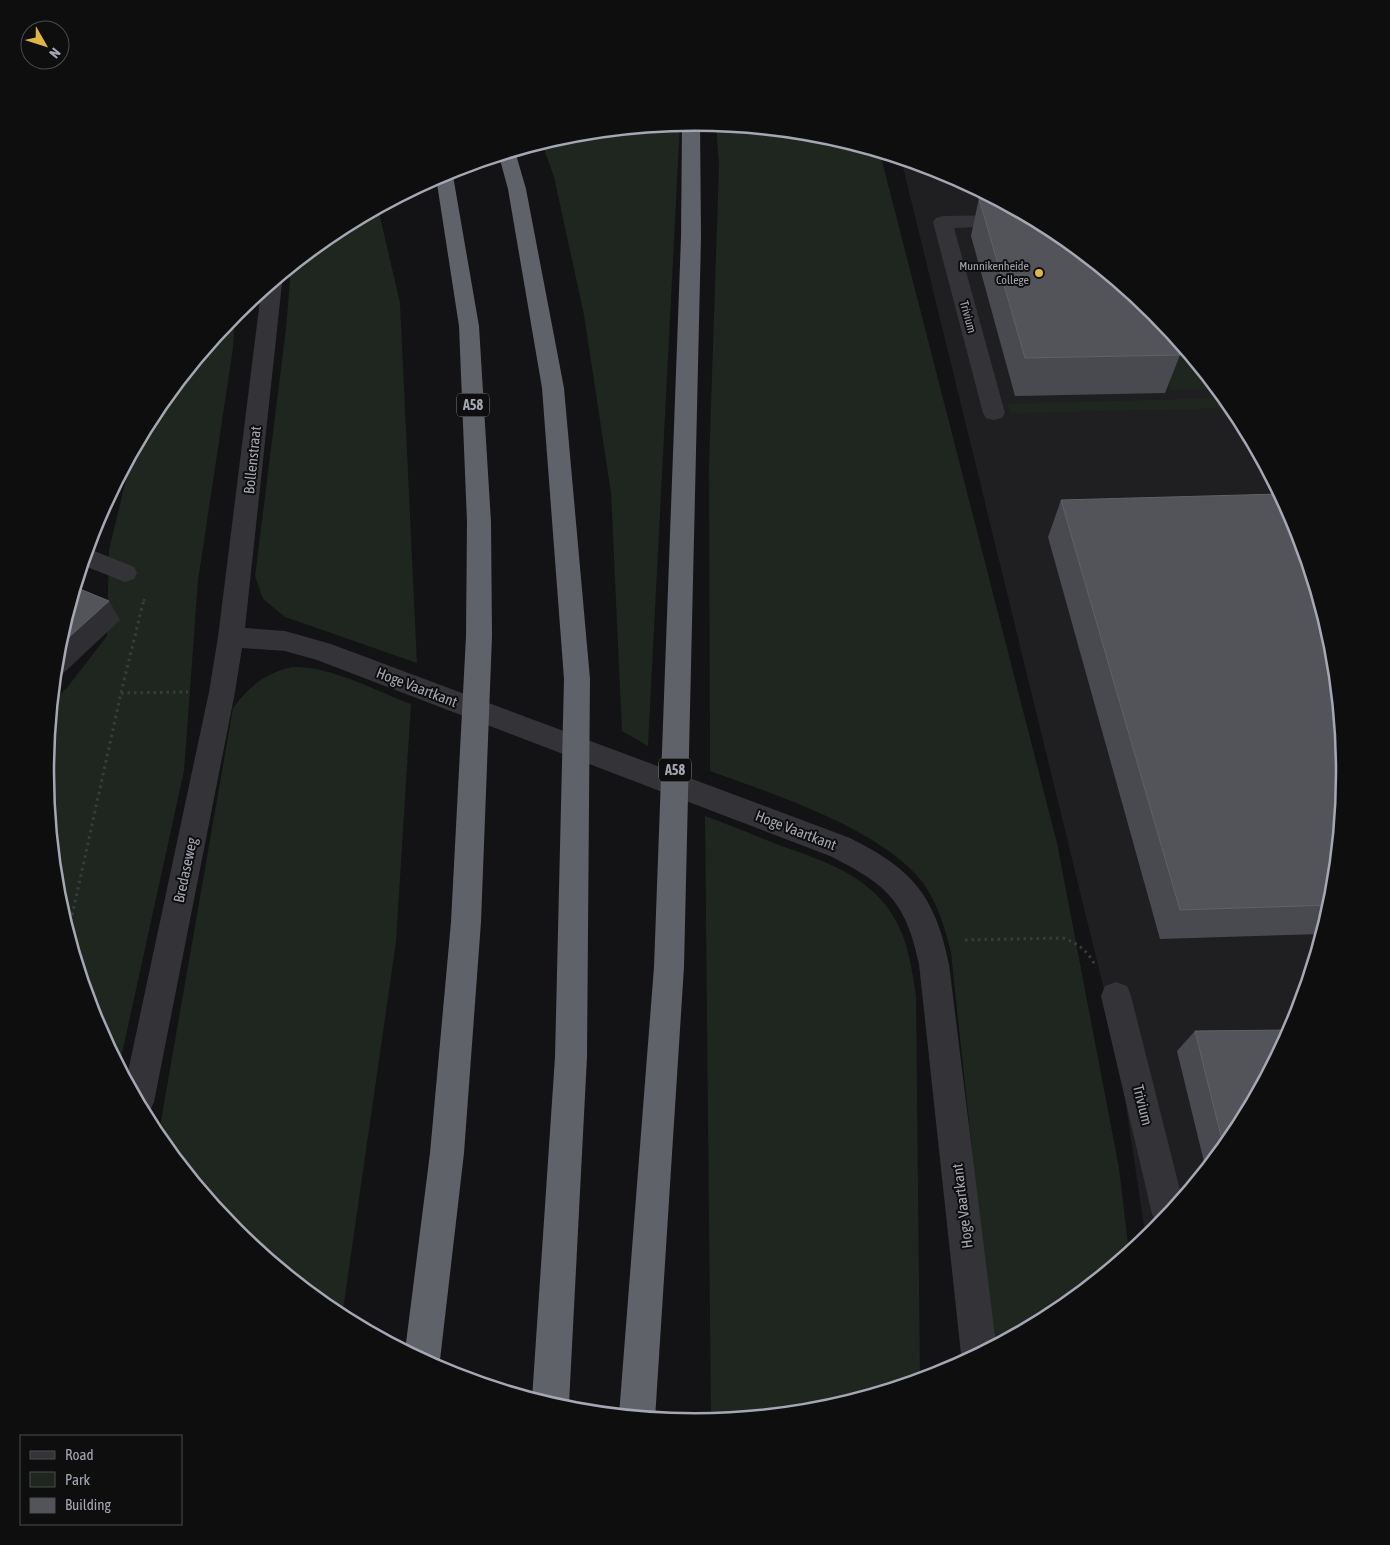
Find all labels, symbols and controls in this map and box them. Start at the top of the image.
north arrow [20,20,70,70]
text: N [46,45,64,61]
place label: Munnikenheide College [959,259,1029,287]
marker: Munnikenheide College [1033,267,1045,279]
street label: Trivium [957,299,979,335]
road number: A58 [457,394,489,416]
street label: Bollenstraat [240,425,264,495]
street label: Hoge Vaartkant [374,664,460,710]
road number: A58 [659,758,691,782]
street label: Hoge Vaartkant [753,807,839,853]
street label: Bredaseweg [170,835,200,904]
street label: Trivium [1130,1083,1156,1127]
street label: Hoge Vaartkant [948,1163,976,1249]
legend [20,1435,182,1525]
text: Road [65,1446,94,1463]
text: Park [65,1471,90,1488]
text: Building [65,1496,111,1513]

